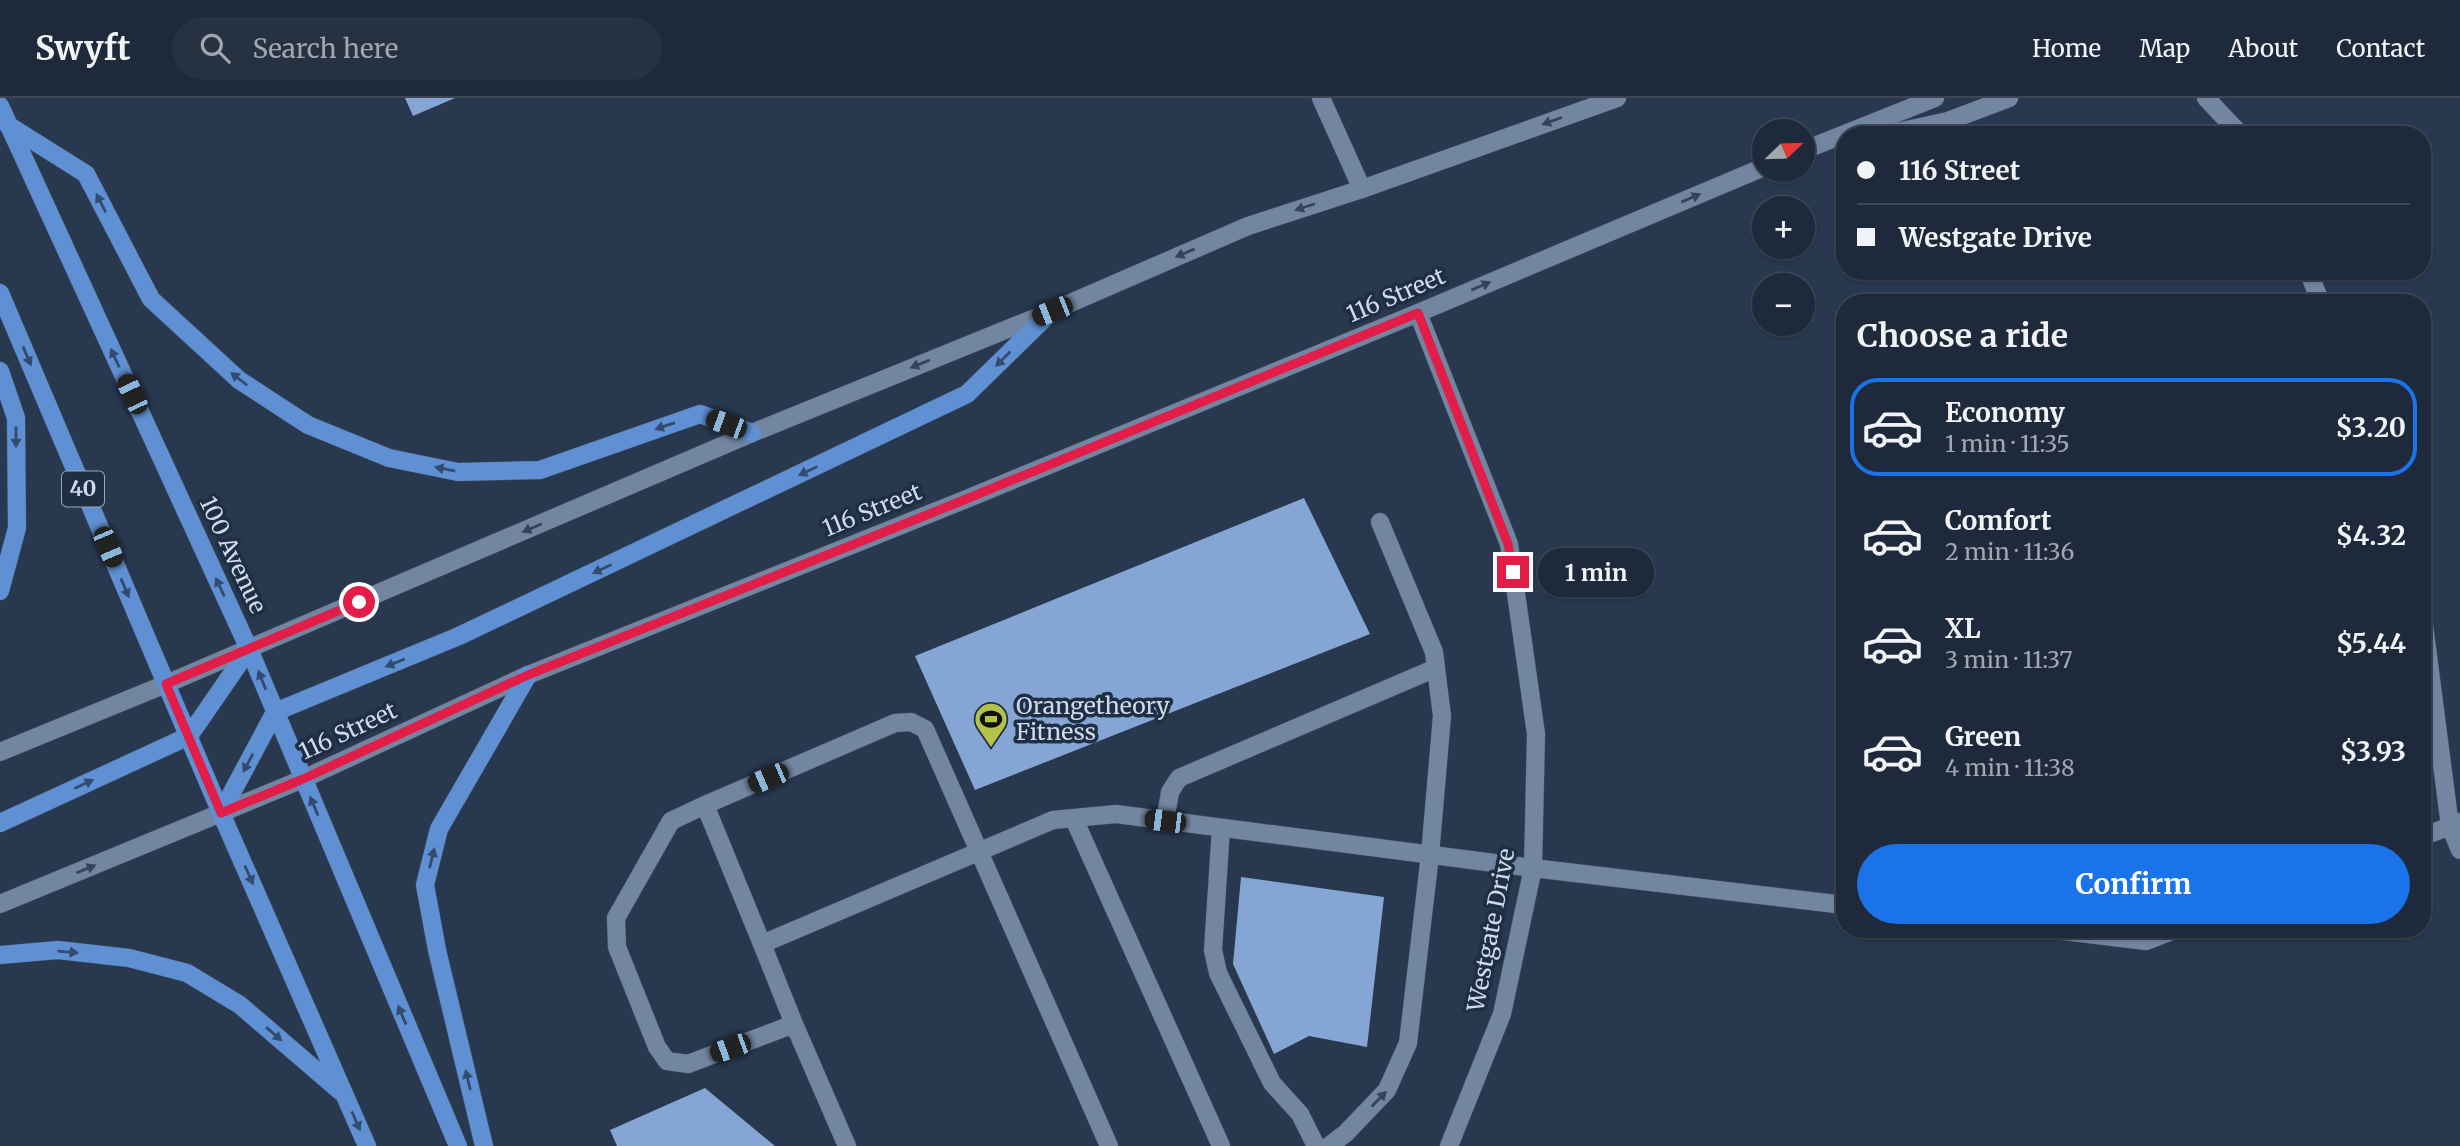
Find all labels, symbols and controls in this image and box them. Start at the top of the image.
search box [172,17,662,80]
text: Swyft [35,28,130,69]
icon: search [196,29,234,67]
text: Search here [252,32,398,65]
text: Home [2032,33,2101,64]
text: Map [2139,33,2190,64]
text: About [2228,33,2298,64]
text: Contact [2336,33,2425,64]
one-way arrow [1542,116,1563,127]
north arrow [1752,119,1815,182]
map controls [1752,119,1815,336]
text: 116 Street [1899,154,2020,187]
one-way arrow [1681,192,1701,204]
one-way arrow [95,193,106,213]
button: + [1752,196,1815,259]
one-way arrow [1294,203,1315,213]
text: Westgate Drive [1899,221,2092,254]
one-way arrow [1175,248,1196,259]
street label: 116 Street [1342,261,1450,328]
button: − [1752,273,1815,336]
one-way arrow [1471,281,1492,292]
car [1029,293,1076,329]
text: Choose a ride [1857,316,2068,356]
one-way arrow [21,346,32,367]
one-way arrow [109,348,121,368]
one-way arrow [995,350,1012,366]
one-way arrow [910,359,931,370]
car [114,371,151,417]
one-way arrow [230,372,248,386]
icon: car [1861,396,1924,459]
text: Economy [1945,396,2065,429]
car [703,407,750,441]
text: $3.20 [2335,411,2406,444]
one-way arrow [654,421,675,432]
one-way arrow [10,426,22,448]
text: 1 min · 11:35 [1945,429,2070,458]
one-way arrow [434,463,456,474]
one-way arrow [798,465,818,477]
road number: 40 [62,472,104,506]
street label: 116 Street [818,477,926,543]
street label: 100 Avenue [194,492,273,618]
icon: car [1861,504,1924,567]
text: Comfort [1945,504,2051,537]
text: $4.32 [2336,519,2406,552]
one-way arrow [521,523,542,534]
car [91,524,126,570]
text: 2 min · 11:36 [1945,537,2074,566]
callout: 1 min [1538,547,1653,596]
route end [1497,556,1529,588]
text: 1 min [1565,558,1627,587]
one-way arrow [592,563,612,575]
one-way arrow [214,577,226,597]
one-way arrow [119,578,131,598]
route start [343,586,375,618]
icon: car [1861,612,1924,675]
text: XL [1945,612,1981,645]
text: $5.44 [2336,627,2406,660]
text: 3 min · 11:37 [1945,645,2073,674]
one-way arrow [384,657,405,668]
one-way arrow [256,670,267,691]
place label: Orangetheory Fitness [1016,691,1170,746]
street label: 116 Street [294,695,401,766]
sports icon: Orangetheory Fitness [972,700,1010,749]
icon: car [1861,720,1924,783]
text: Green [1945,720,2021,753]
text: $3.93 [2340,735,2406,768]
one-way arrow [242,753,254,772]
text: 4 min · 11:38 [1945,753,2075,782]
car [745,760,792,796]
one-way arrow [74,778,94,790]
one-way arrow [308,795,319,816]
car [1143,808,1188,834]
button: Confirm [1857,844,2410,924]
street label: Westgate Drive [1460,846,1521,1015]
one-way arrow [427,847,438,869]
one-way arrow [75,863,96,874]
one-way arrow [244,865,255,886]
one-way arrow [57,947,79,958]
one-way arrow [397,1005,408,1026]
one-way arrow [265,1026,282,1041]
car [707,1031,754,1065]
one-way arrow [462,1069,473,1091]
one-way arrow [1370,1091,1386,1108]
one-way arrow [350,1111,362,1131]

